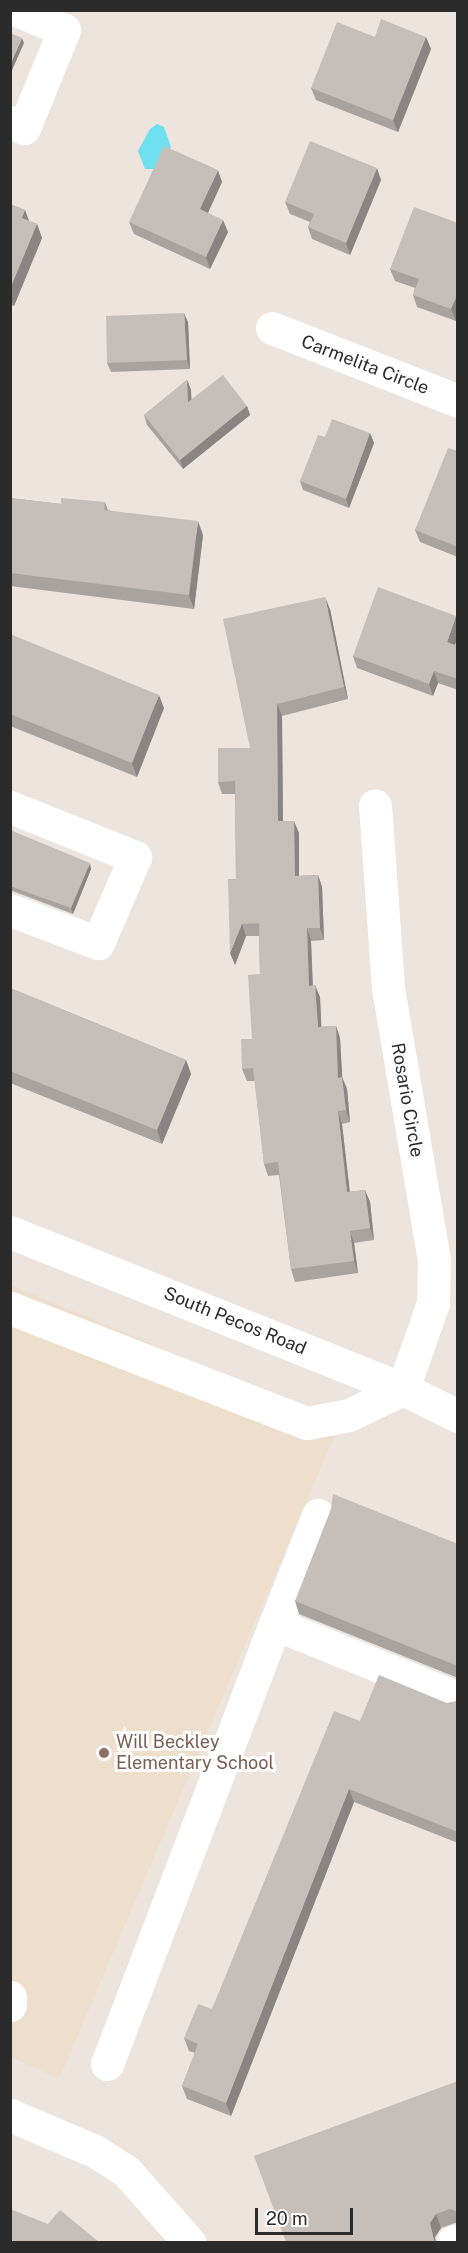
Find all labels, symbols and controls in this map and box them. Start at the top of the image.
street label: Carmelita Circle [298,331,432,399]
street label: Rosario Circle [386,1041,428,1159]
street label: South Pecos Road [161,1283,309,1359]
place label: Will Beckley Elementary School [116,1732,274,1774]
marker: Will Beckley Elementary School [97,1746,111,1760]
scale bar [258,2196,356,2234]
text: 20 m [266,2208,308,2229]

